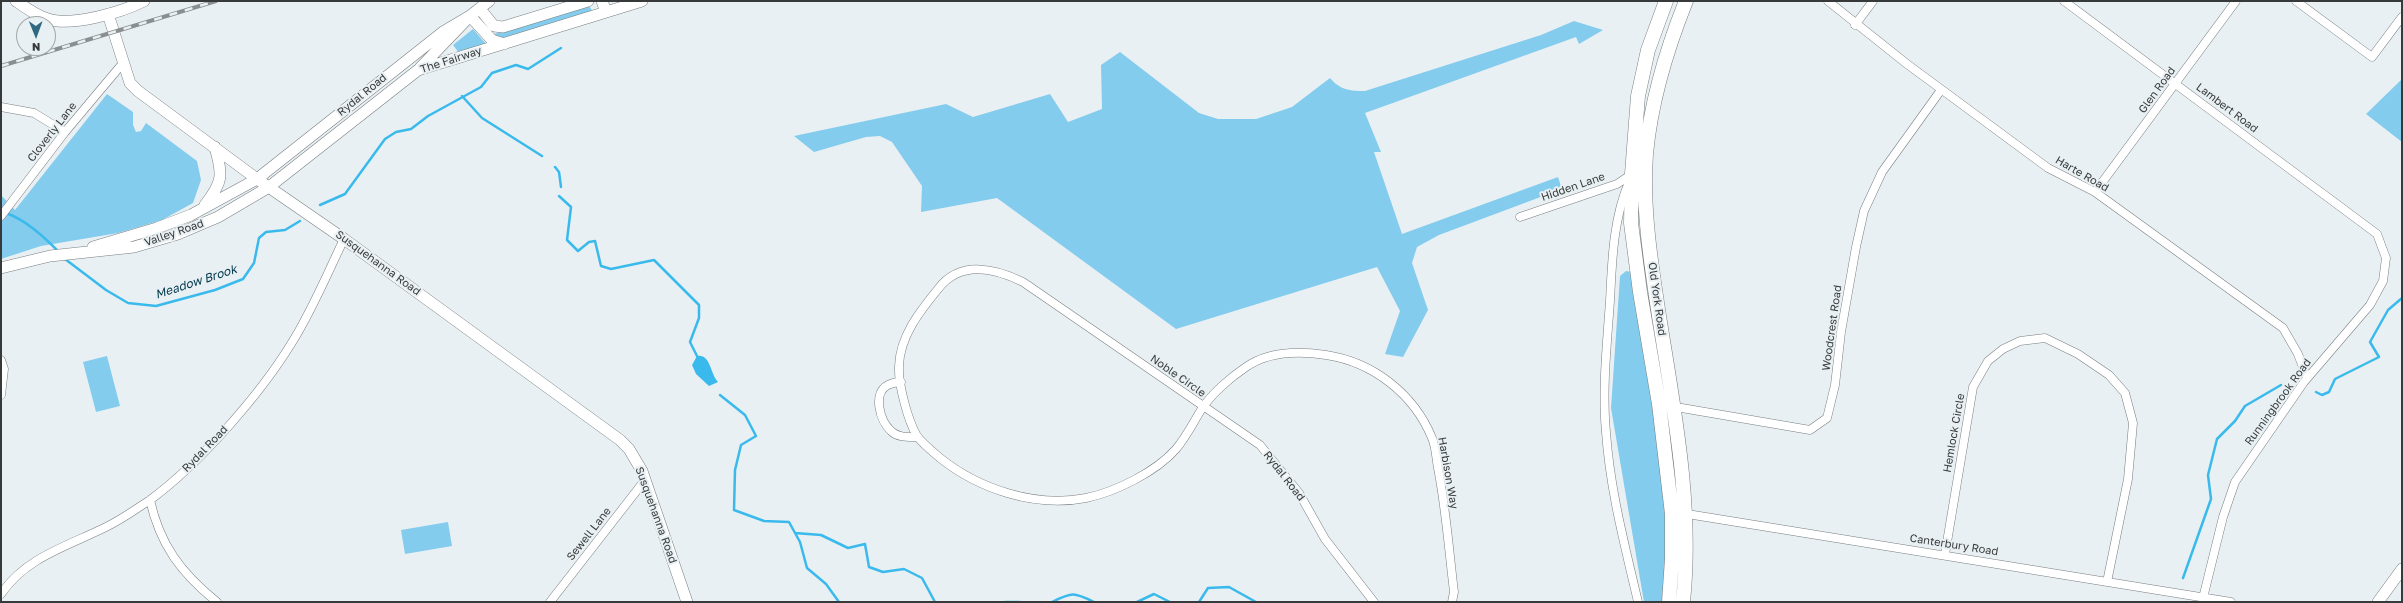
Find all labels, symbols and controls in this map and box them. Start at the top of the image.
north arrow [16,16,56,56]
text: N [32,41,41,54]
street label: The Fairway [419,44,483,76]
street label: Glen Road [2136,64,2178,116]
street label: Rydal Road [335,71,389,119]
street label: Lambert Road [2193,80,2261,136]
street label: Cloverly Lane [25,100,79,164]
street label: Harte Road [2053,153,2111,195]
street label: Hidden Lane [1539,170,1607,204]
street label: Valley Road [143,217,205,249]
street label: Susquehanna Road [333,228,423,298]
street label: Old York Road [1645,261,1669,337]
water label: Meadow Brook [153,262,239,302]
street label: Woodcrest Road [1819,284,1845,372]
street label: Noble Circle [1148,352,1208,400]
street label: Runningbrook Road [2242,356,2314,448]
street label: Hemlock Circle [1941,393,1967,473]
street label: Rydal Road [180,423,230,475]
street label: Harbison Way [1435,436,1461,510]
street label: Rydal Road [1260,448,1308,504]
street label: Susquehanna Road [632,465,680,565]
street label: Sewell Lane [564,505,614,563]
street label: Canterbury Road [1909,531,1999,559]

